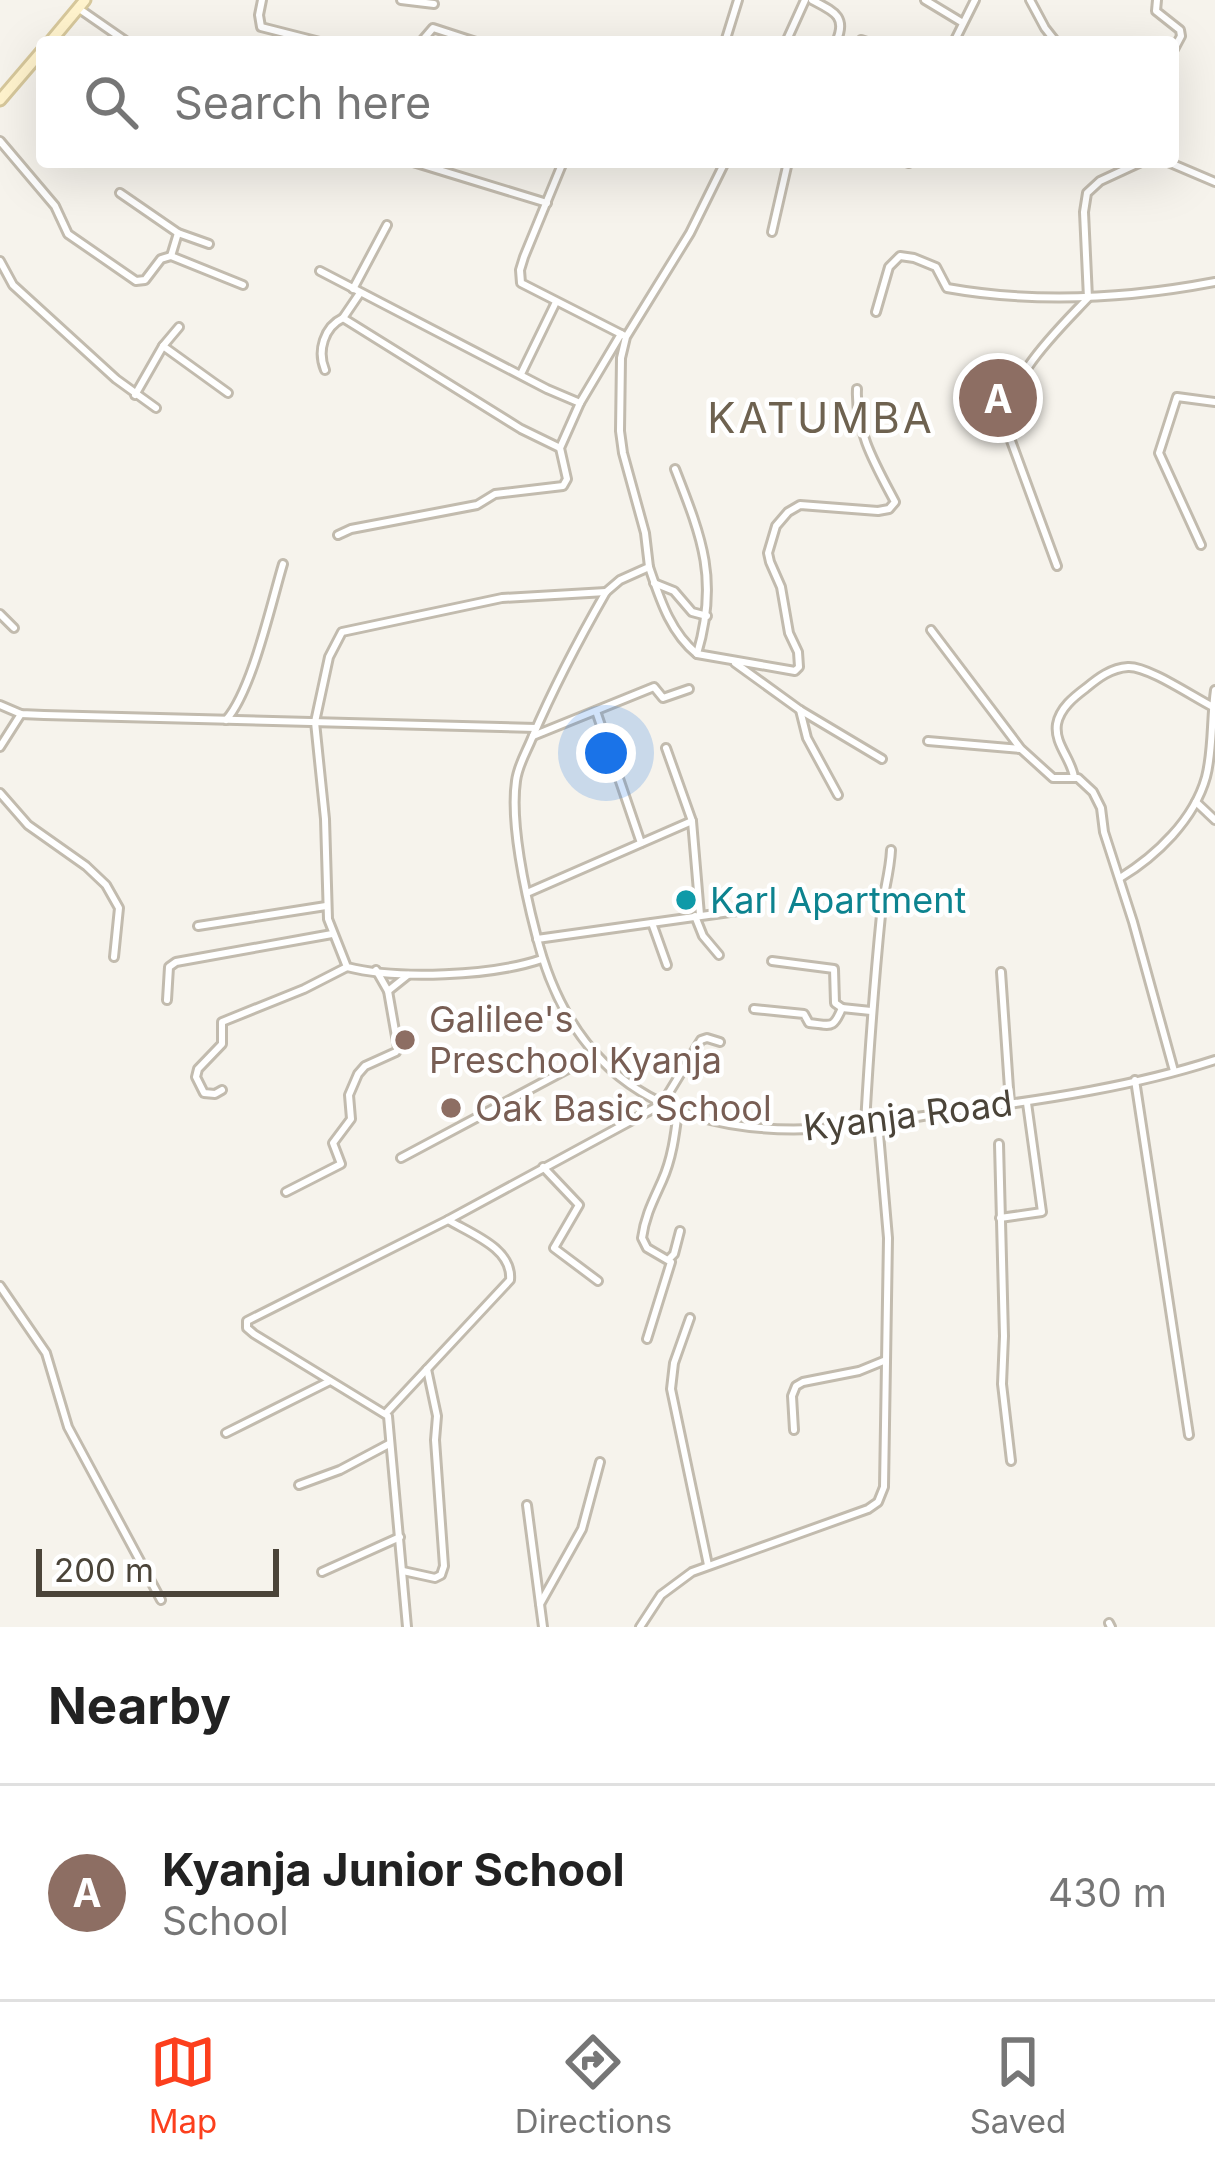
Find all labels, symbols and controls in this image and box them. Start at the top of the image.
search box [36,36,1179,168]
icon: search [78,69,144,135]
text: Search here [174,75,431,130]
pin: A [959,353,1037,443]
district label: KATUMBA [707,392,935,443]
your location [576,723,636,783]
place label: Karl Apartment [710,878,966,922]
marker: Karl Apartment [673,887,699,913]
place label: Galilee's Preschool Kyanja [429,997,722,1082]
marker: Galilee's Preschool Kyanja [392,1027,418,1053]
street label: Kyanja Road [801,1080,1015,1150]
place label: Oak Basic School [475,1086,772,1130]
marker: Oak Basic School [438,1095,464,1121]
scale bar [36,1543,279,1596]
text: 200 m [54,1550,154,1590]
text: Nearby [48,1675,231,1736]
text: Kyanja Junior School [162,1842,625,1897]
text: A [72,1869,102,1916]
text: 430 m [1048,1869,1167,1916]
text: School [162,1897,289,1944]
tab: Map [149,2029,217,2141]
tab: Directions [515,2029,672,2141]
tab: Saved [970,2029,1066,2141]

